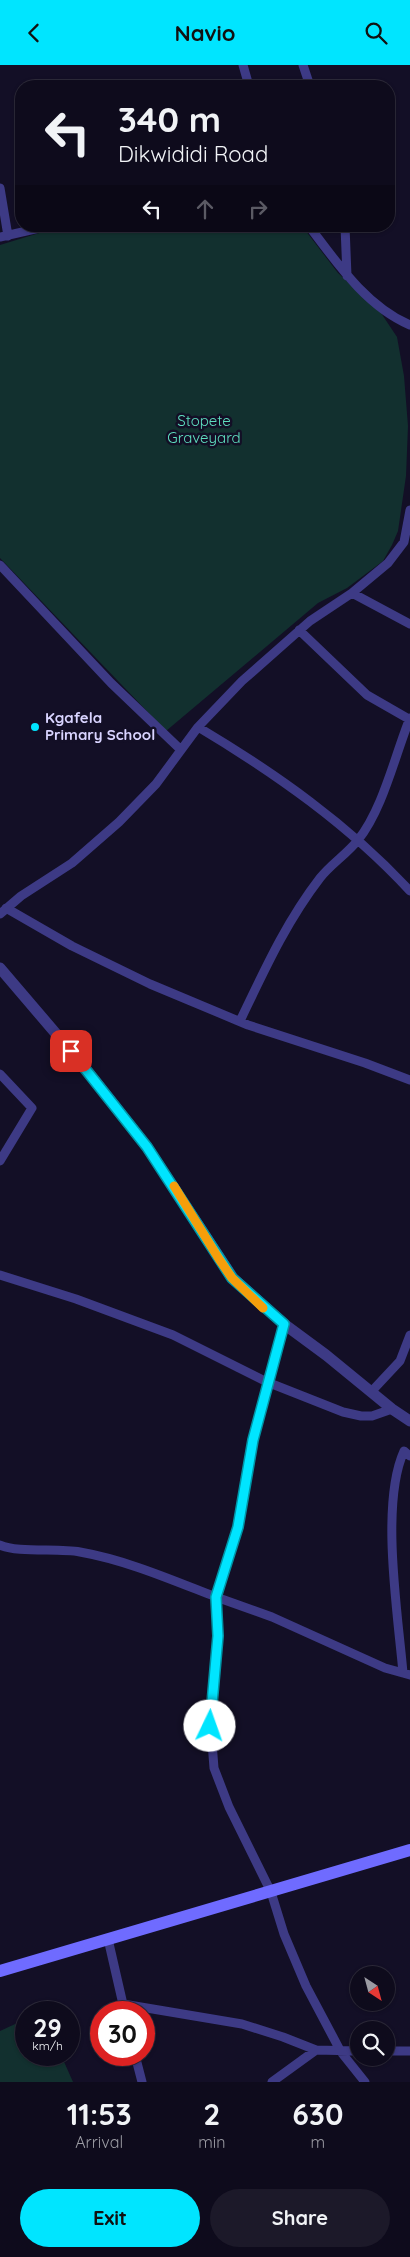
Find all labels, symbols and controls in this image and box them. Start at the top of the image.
icon: back [20,19,48,47]
text: Navio [174,19,236,47]
icon: search [362,19,390,47]
text: 340 m [118,97,221,141]
icon: left [35,100,100,165]
text: Dikwididi Road [118,140,268,168]
icon: left [138,195,166,223]
icon: ahead [191,195,219,223]
icon: right [244,195,272,223]
park label: Stopete Graveyard [167,411,241,447]
place label: Kgafela Primary School [45,708,155,744]
marker: Kgafela Primary School [29,721,41,733]
pin [50,1030,92,1072]
icon: arrive [57,1037,85,1065]
position arrow [183,1699,235,1751]
north arrow [350,1966,395,2011]
map controls [350,1966,395,2066]
speed limit sign: 30 [90,2001,155,2066]
text: 29 [33,2012,62,2043]
button: search [350,2021,395,2066]
text: km/h [32,2038,63,2053]
text: 11:53 [67,2095,132,2133]
text: 2 [203,2095,220,2133]
text: 630 [292,2095,343,2133]
text: Arrival [75,2132,123,2152]
text: min [198,2132,226,2152]
text: m [310,2132,325,2152]
button: Exit [20,2189,200,2247]
button: Share [210,2189,390,2247]

